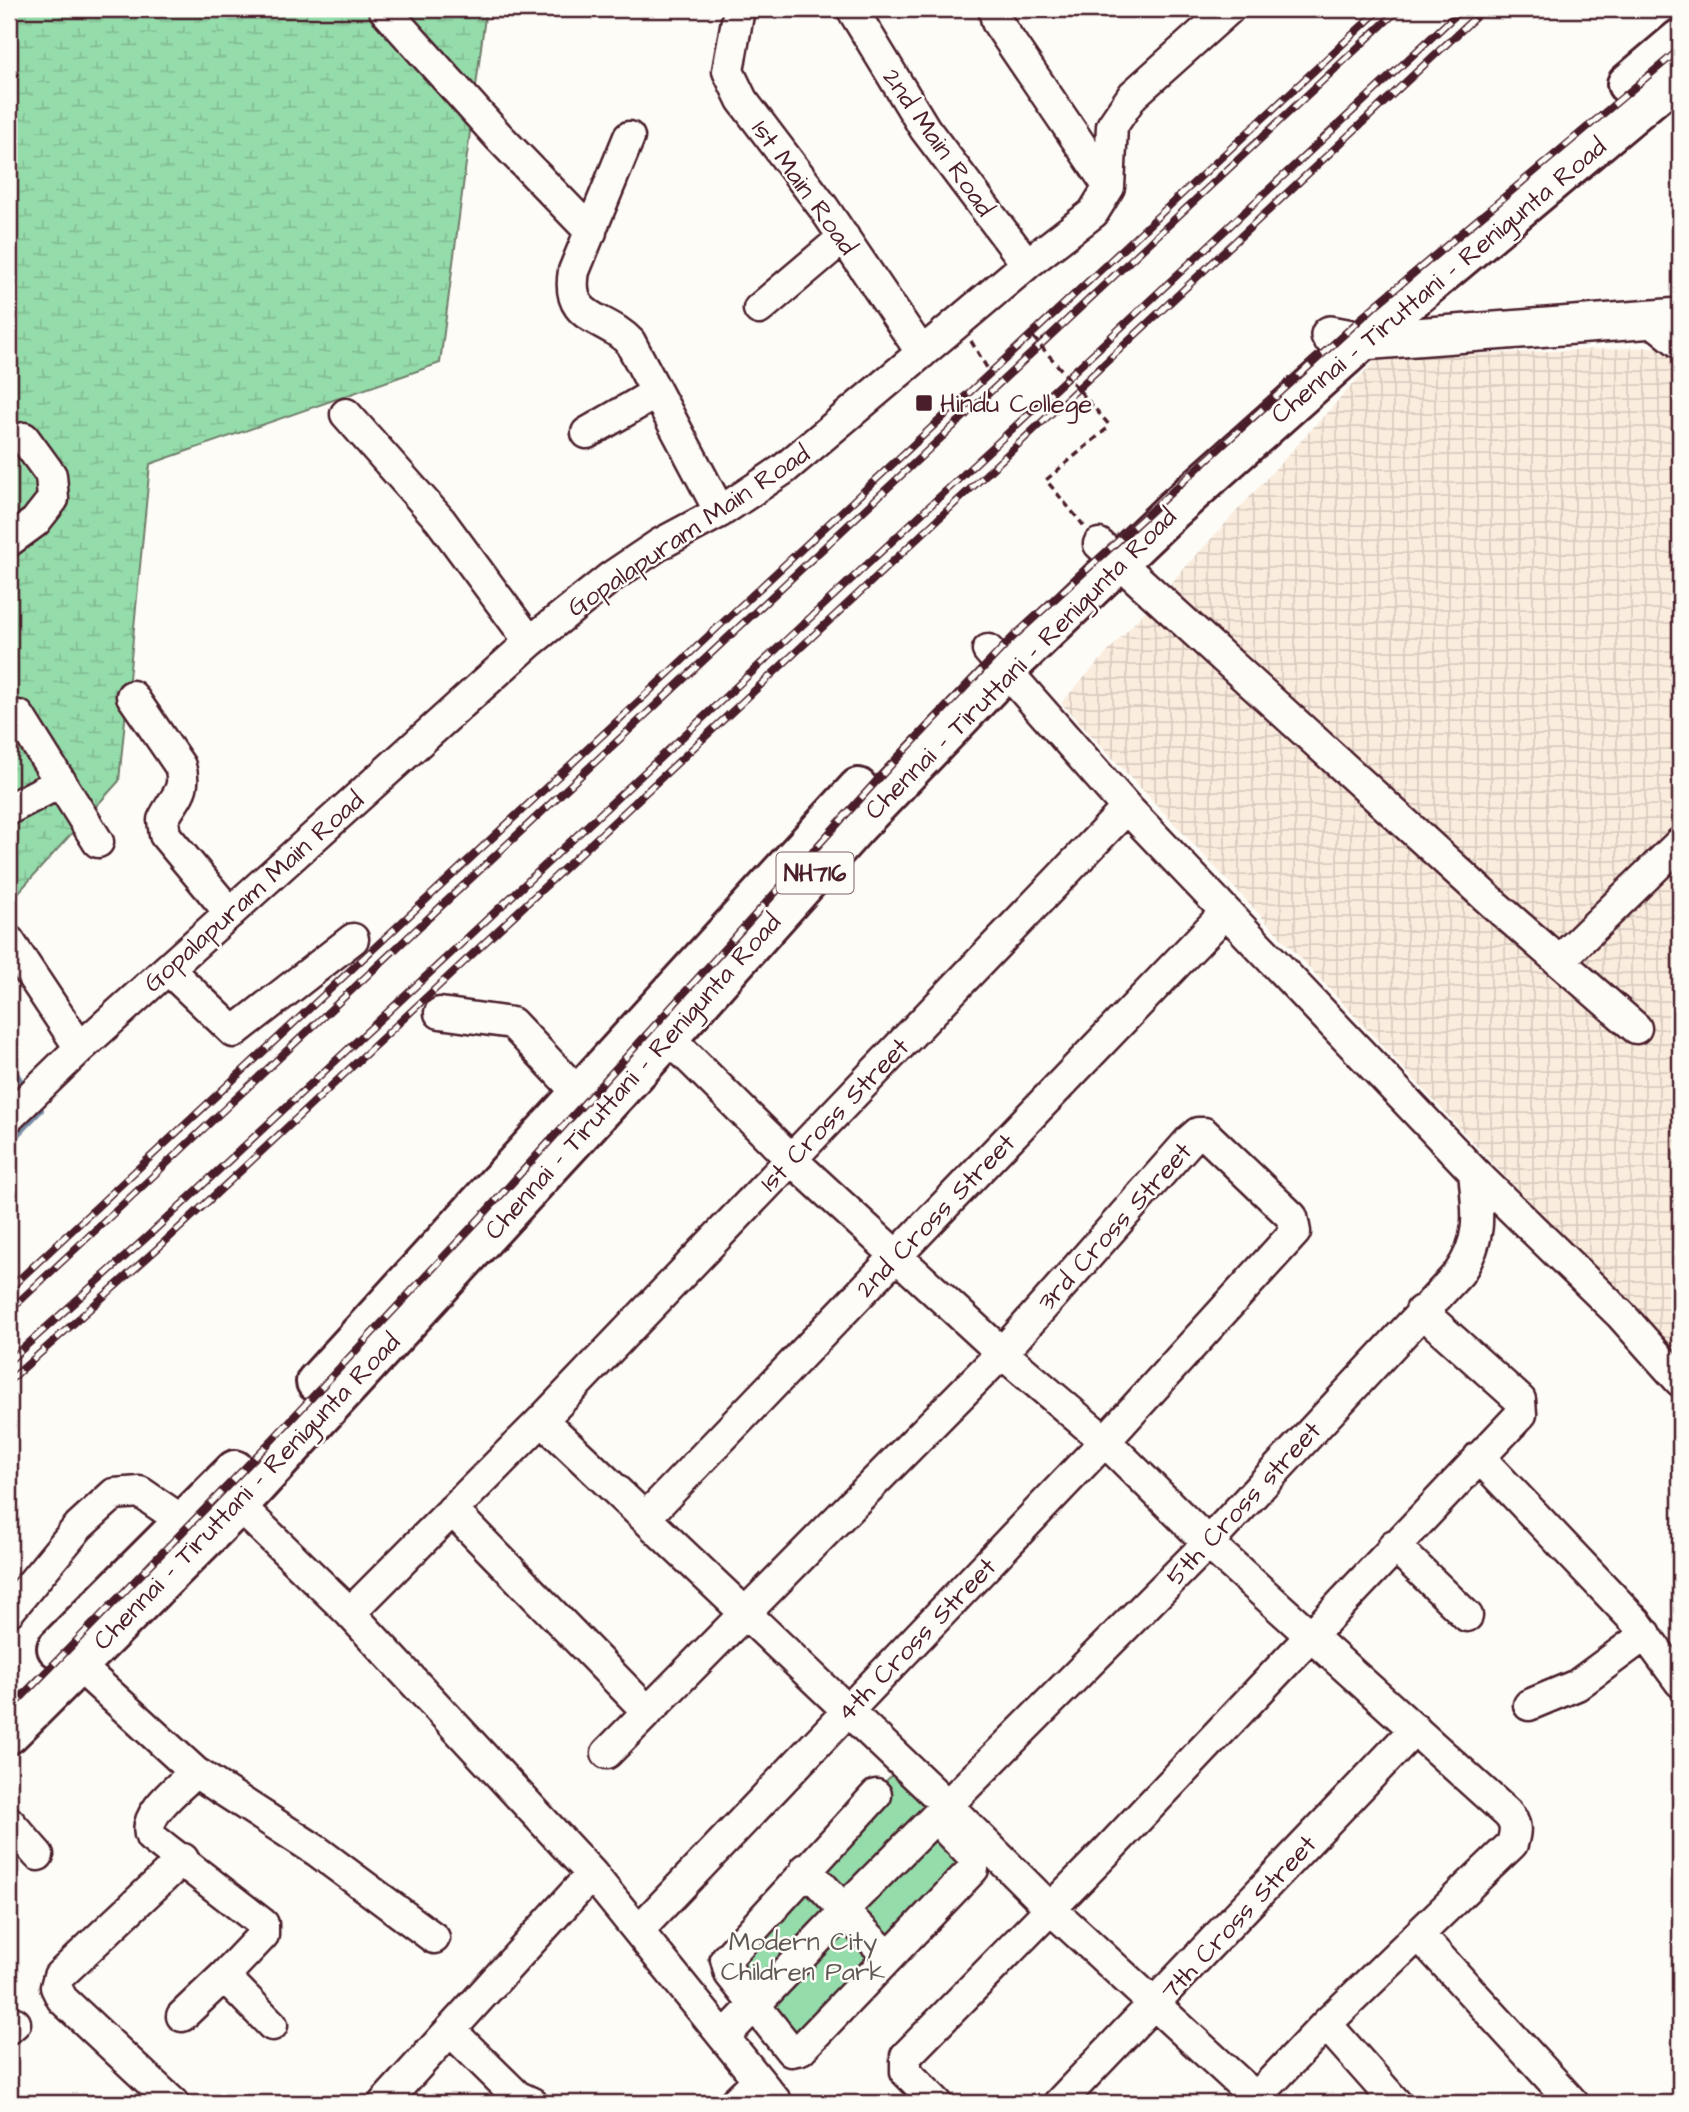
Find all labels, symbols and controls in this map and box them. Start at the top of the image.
street label: 2nd Main Road [874,61,1003,224]
street label: 1st Main Road [743,113,866,263]
street label: Chennai - Tiruttani - Renigunta Road [1263,129,1616,434]
place label: Hindu College [940,386,1092,424]
marker: Hindu College [914,393,934,413]
street label: Gopalapuram Main Road [560,436,817,626]
street label: Chennai - Tiruttani - Renigunta Road [857,500,1186,829]
street label: Gopalapuram Main Road [136,783,372,1001]
road number: NH716 [776,852,854,894]
street label: Chennai - Tiruttani - Renigunta Road [476,906,791,1249]
street label: 1st Cross Street [752,1029,918,1200]
street label: 2nd Cross Street [848,1125,1024,1306]
street label: 3rd Cross Street [1029,1134,1201,1319]
street label: Chennai - Tiruttani - Renigunta Road [85,1325,410,1660]
street label: 5th Cross street [1158,1413,1330,1594]
street label: 4th Cross Street [829,1549,1005,1730]
street label: 7th Cross Street [1153,1827,1325,2008]
park label: Modern City Children Park [721,1924,885,1990]

